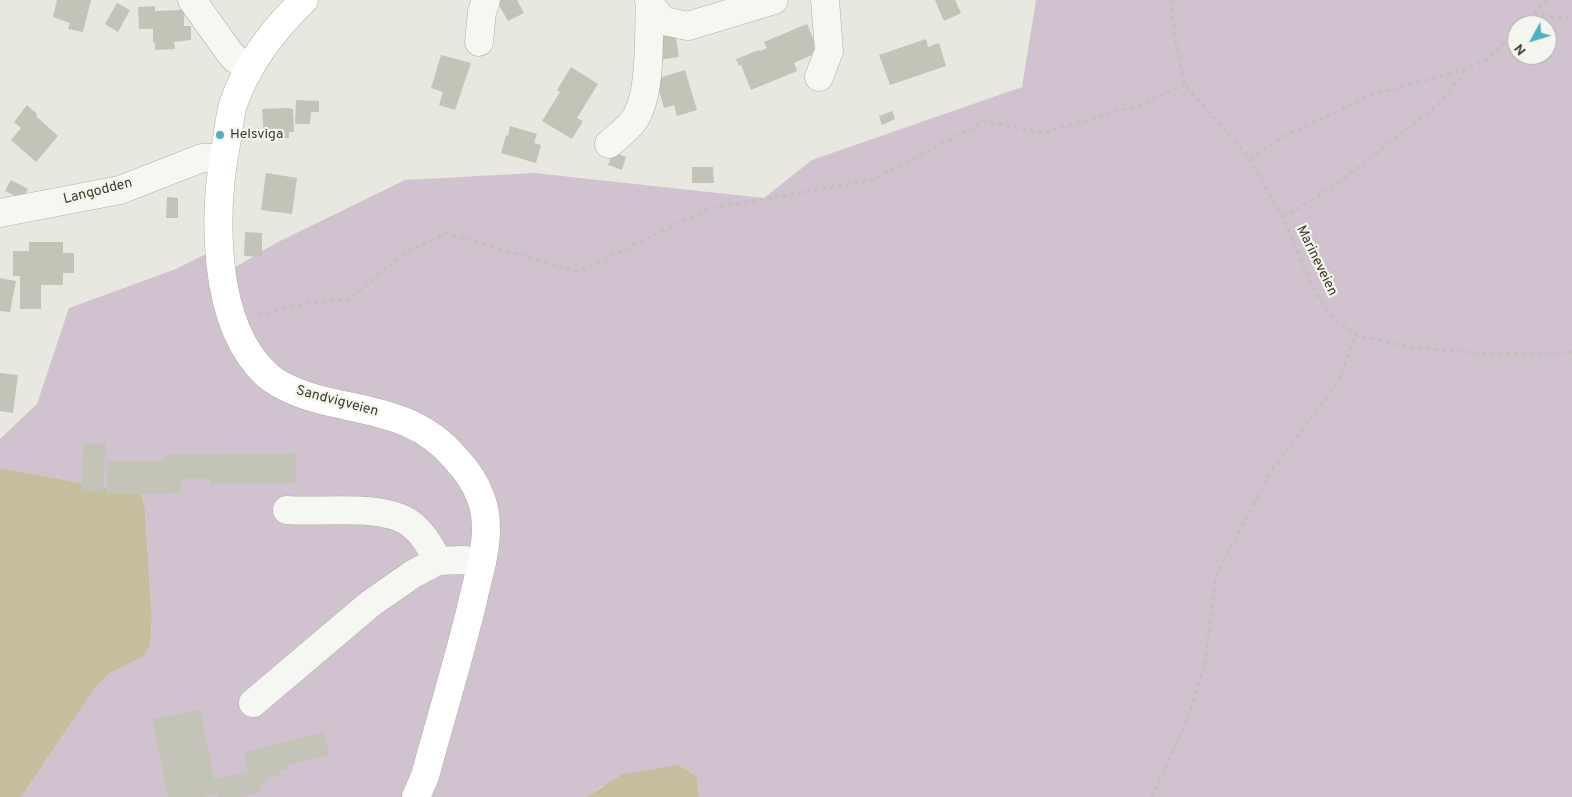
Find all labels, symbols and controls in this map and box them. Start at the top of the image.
north arrow [1507,15,1557,65]
text: N [1511,40,1531,58]
place label: Helsviga [230,127,283,143]
marker: Helsviga [214,129,226,141]
street label: Langodden [62,175,134,209]
street label: Marineveien [1292,223,1340,299]
street label: Sandvigveien [294,383,380,421]

